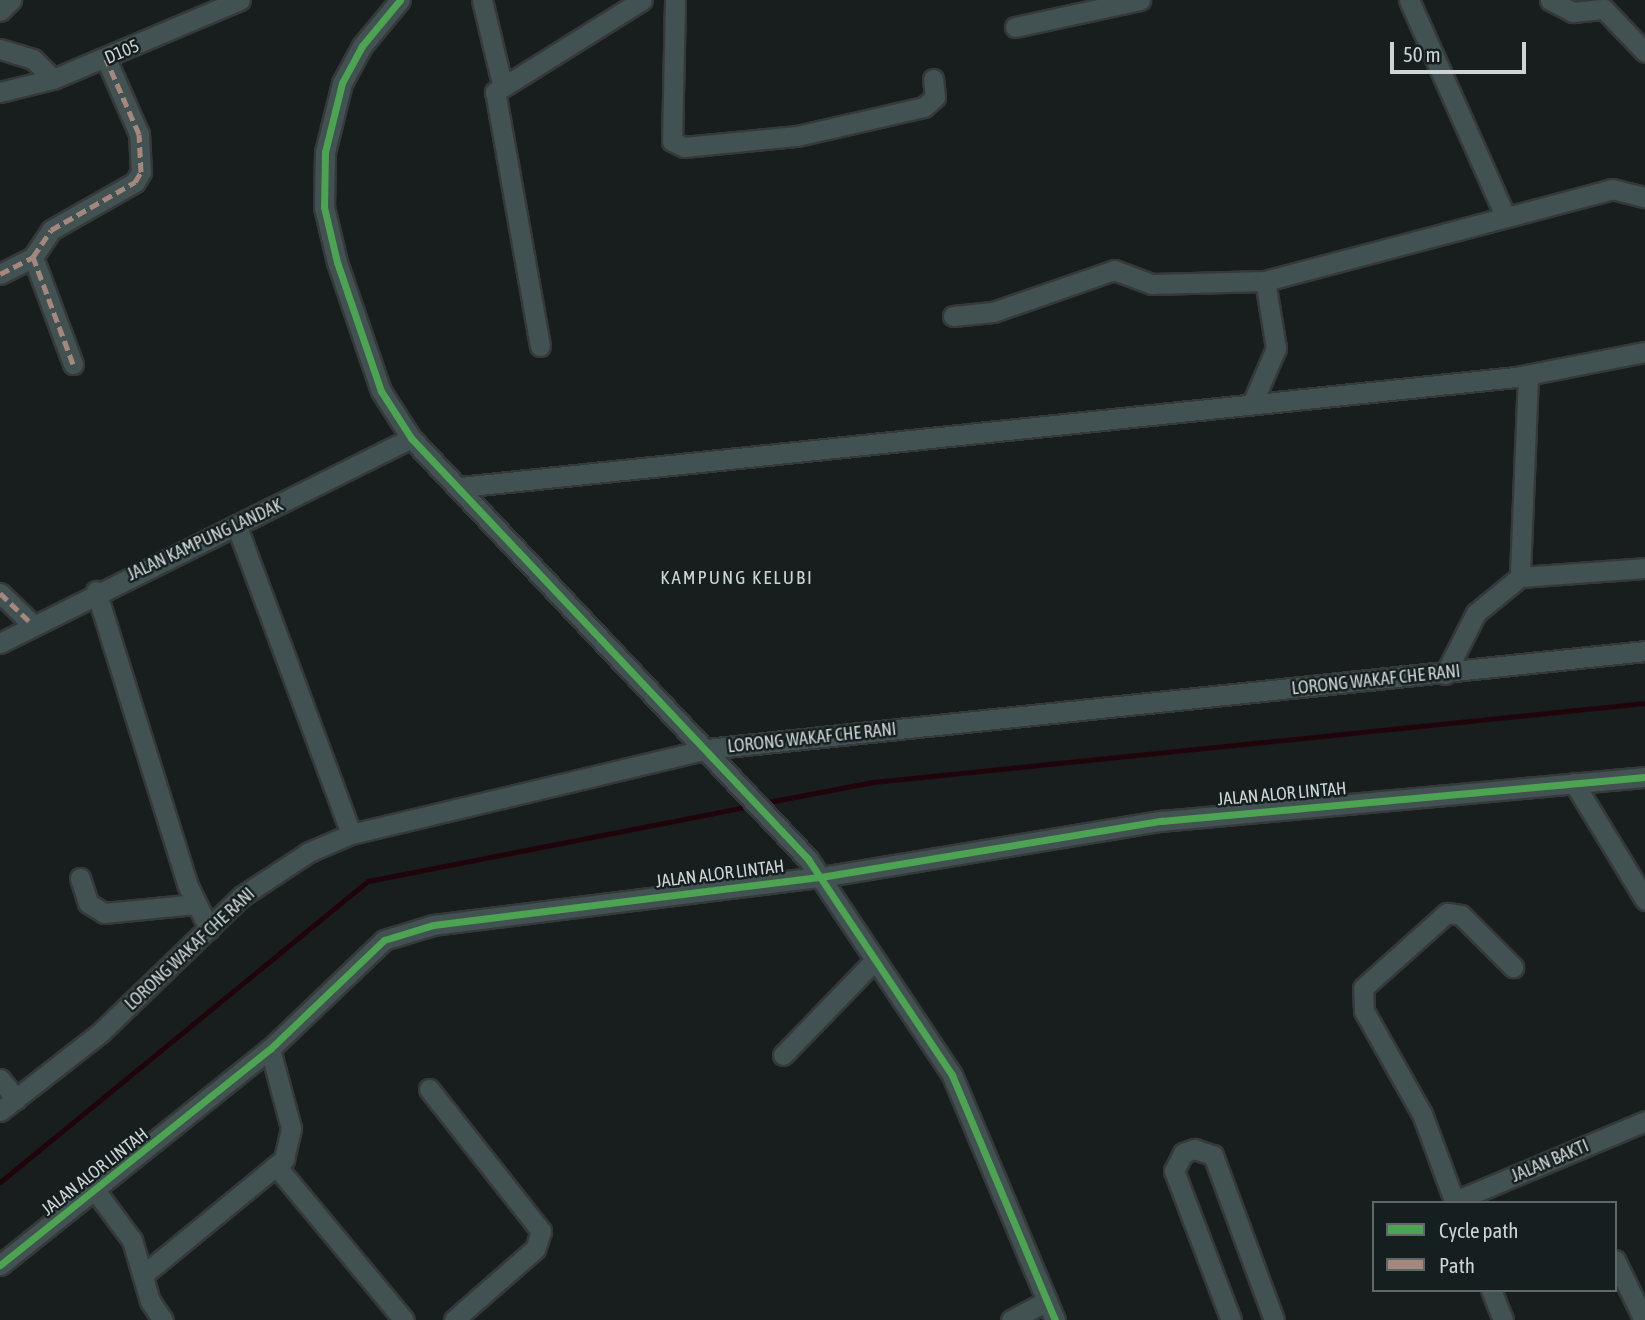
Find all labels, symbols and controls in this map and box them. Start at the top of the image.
scale bar [1393,28,1530,72]
street label: D105 [101,35,143,69]
text: 50 m [1403,42,1441,66]
street label: JALAN KAMPUNG LANDAK [124,494,286,586]
district label: KAMPUNG KELUBI [662,567,812,589]
street label: LORONG WAKAF CHE RANI [1291,660,1461,700]
street label: LORONG WAKAF CHE RANI [727,718,897,758]
street label: JALAN ALOR LINTAH [1217,778,1347,810]
street label: JALAN ALOR LINTAH [654,855,786,893]
street label: LORONG WAKAF CHE RANI [121,883,259,1015]
street label: JALAN ALOR LINTAH [37,1124,153,1220]
street label: JALAN BAKTI [1508,1135,1592,1187]
legend [1372,1201,1617,1292]
text: Cycle path [1439,1218,1518,1242]
text: Path [1439,1253,1475,1277]

